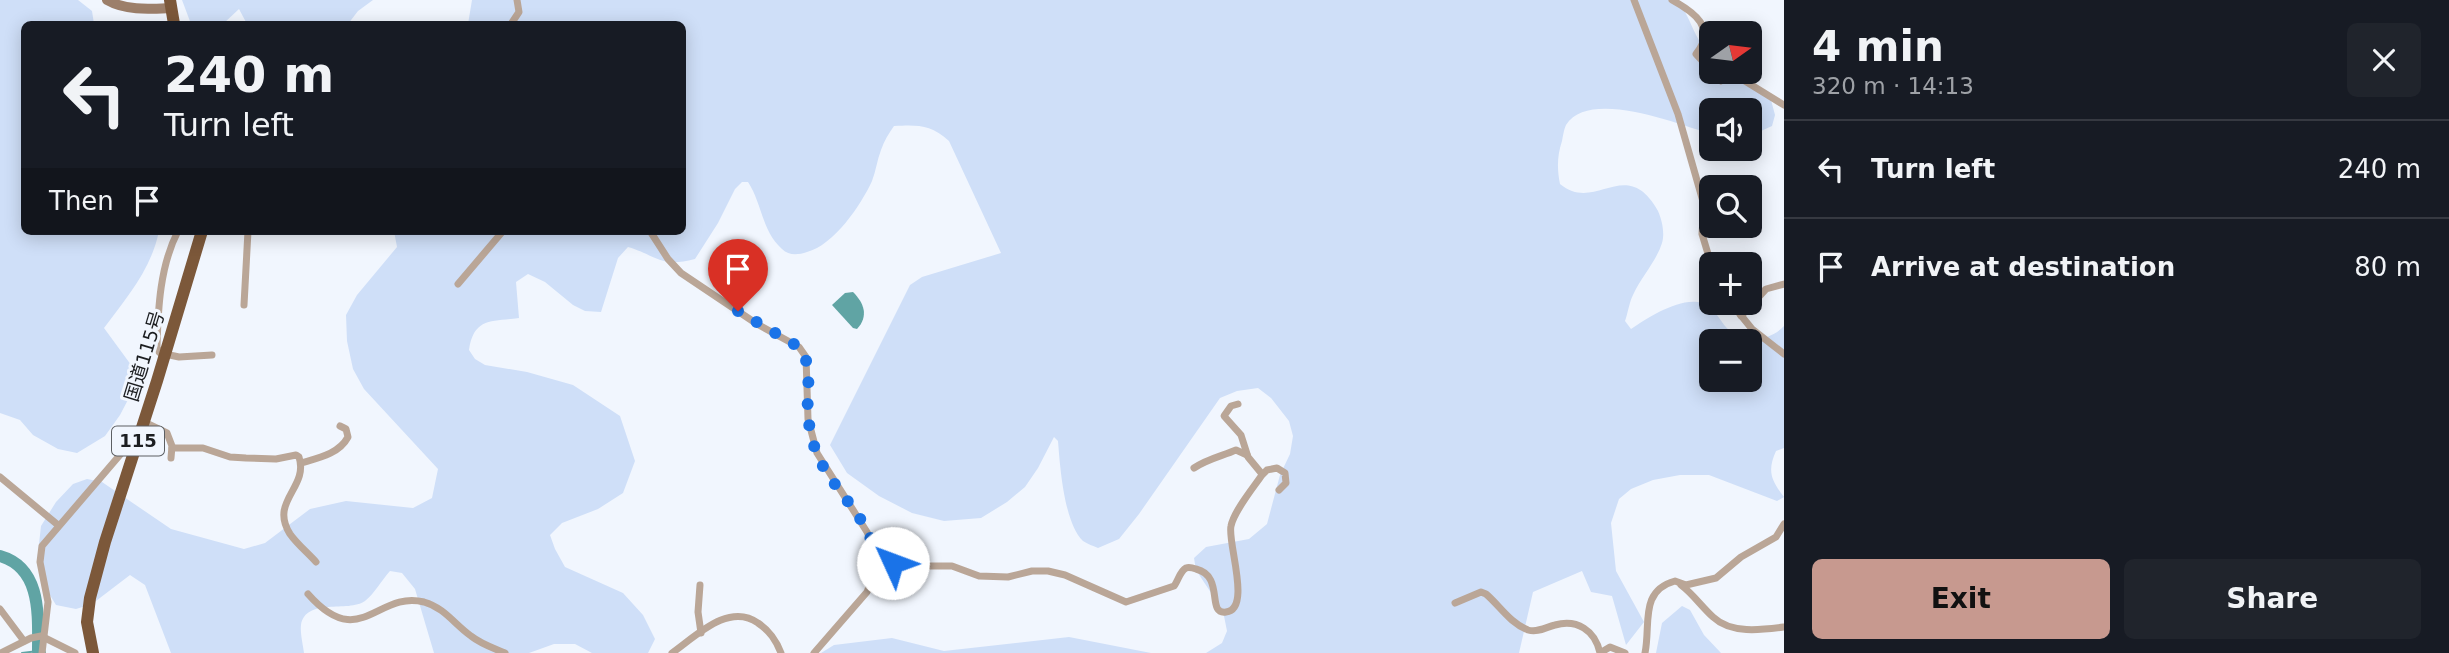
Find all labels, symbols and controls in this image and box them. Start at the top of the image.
north arrow [1699,21,1762,84]
map controls [1699,21,1762,392]
text: 4 min [1812,22,1944,71]
button: close [2347,23,2421,97]
text: 240 m [164,47,334,104]
icon: left [49,49,140,140]
text: 320 m · 14:13 [1812,73,1974,99]
button: sound [1699,98,1762,161]
text: Turn left [164,106,294,144]
icon: left [1812,150,1850,188]
text: Turn left [1871,154,1995,184]
text: 240 m [2338,154,2421,184]
button: search [1699,175,1762,238]
icon: arrive [128,182,166,220]
text: Then [49,186,114,216]
pin [708,239,768,311]
icon: arrive [1812,248,1850,286]
icon: arrive [719,250,757,288]
button: + [1699,252,1762,315]
text: Arrive at destination [1871,252,2175,282]
text: 80 m [2354,252,2421,282]
street label: 国道115号 [120,308,168,404]
button: − [1699,329,1762,392]
road number: 115 [112,426,164,456]
position arrow [856,526,930,600]
button: Exit [1812,559,2110,639]
button: Share [2124,559,2421,639]

